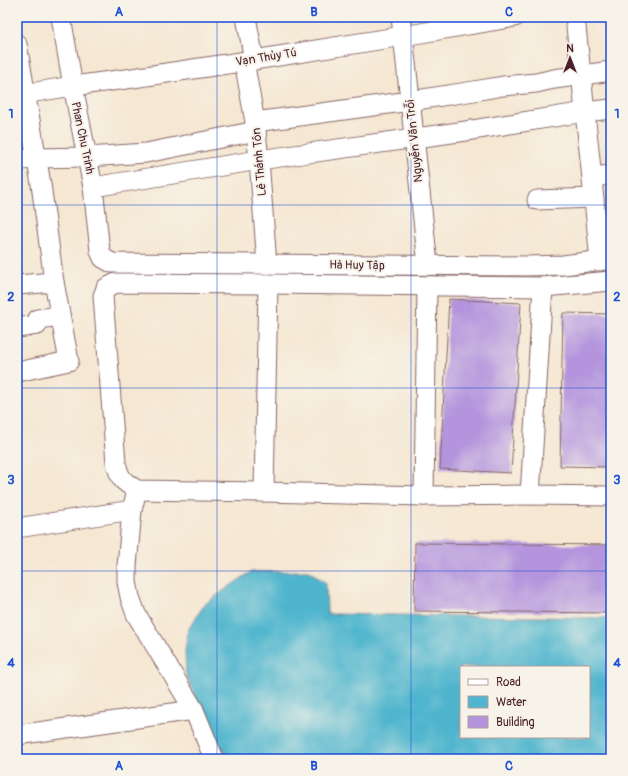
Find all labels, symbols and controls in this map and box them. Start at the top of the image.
text: A [115,4,124,20]
text: B [310,4,318,20]
text: C [505,4,513,20]
north arrow [550,38,590,78]
text: N [566,42,574,55]
street label: Vạn Thủy Tú [234,45,298,70]
street label: Nguyễn Văn Trỗi [402,99,426,183]
street label: Phan Chu Trinh [68,101,98,176]
text: 1 [8,106,14,122]
text: 1 [614,106,620,122]
street label: Lê Thánh Tôn [249,127,270,197]
street label: Hà Huy Tập [329,258,385,273]
text: 2 [7,289,15,305]
text: 2 [613,289,621,305]
text: 3 [7,472,15,488]
text: 3 [613,472,621,488]
text: 4 [7,655,15,671]
text: 4 [613,655,621,671]
legend [460,666,590,738]
text: Road [496,675,521,690]
text: Water [496,695,527,710]
text: Building [496,715,535,730]
text: A [115,758,124,774]
text: B [310,758,318,774]
text: C [505,758,513,774]

